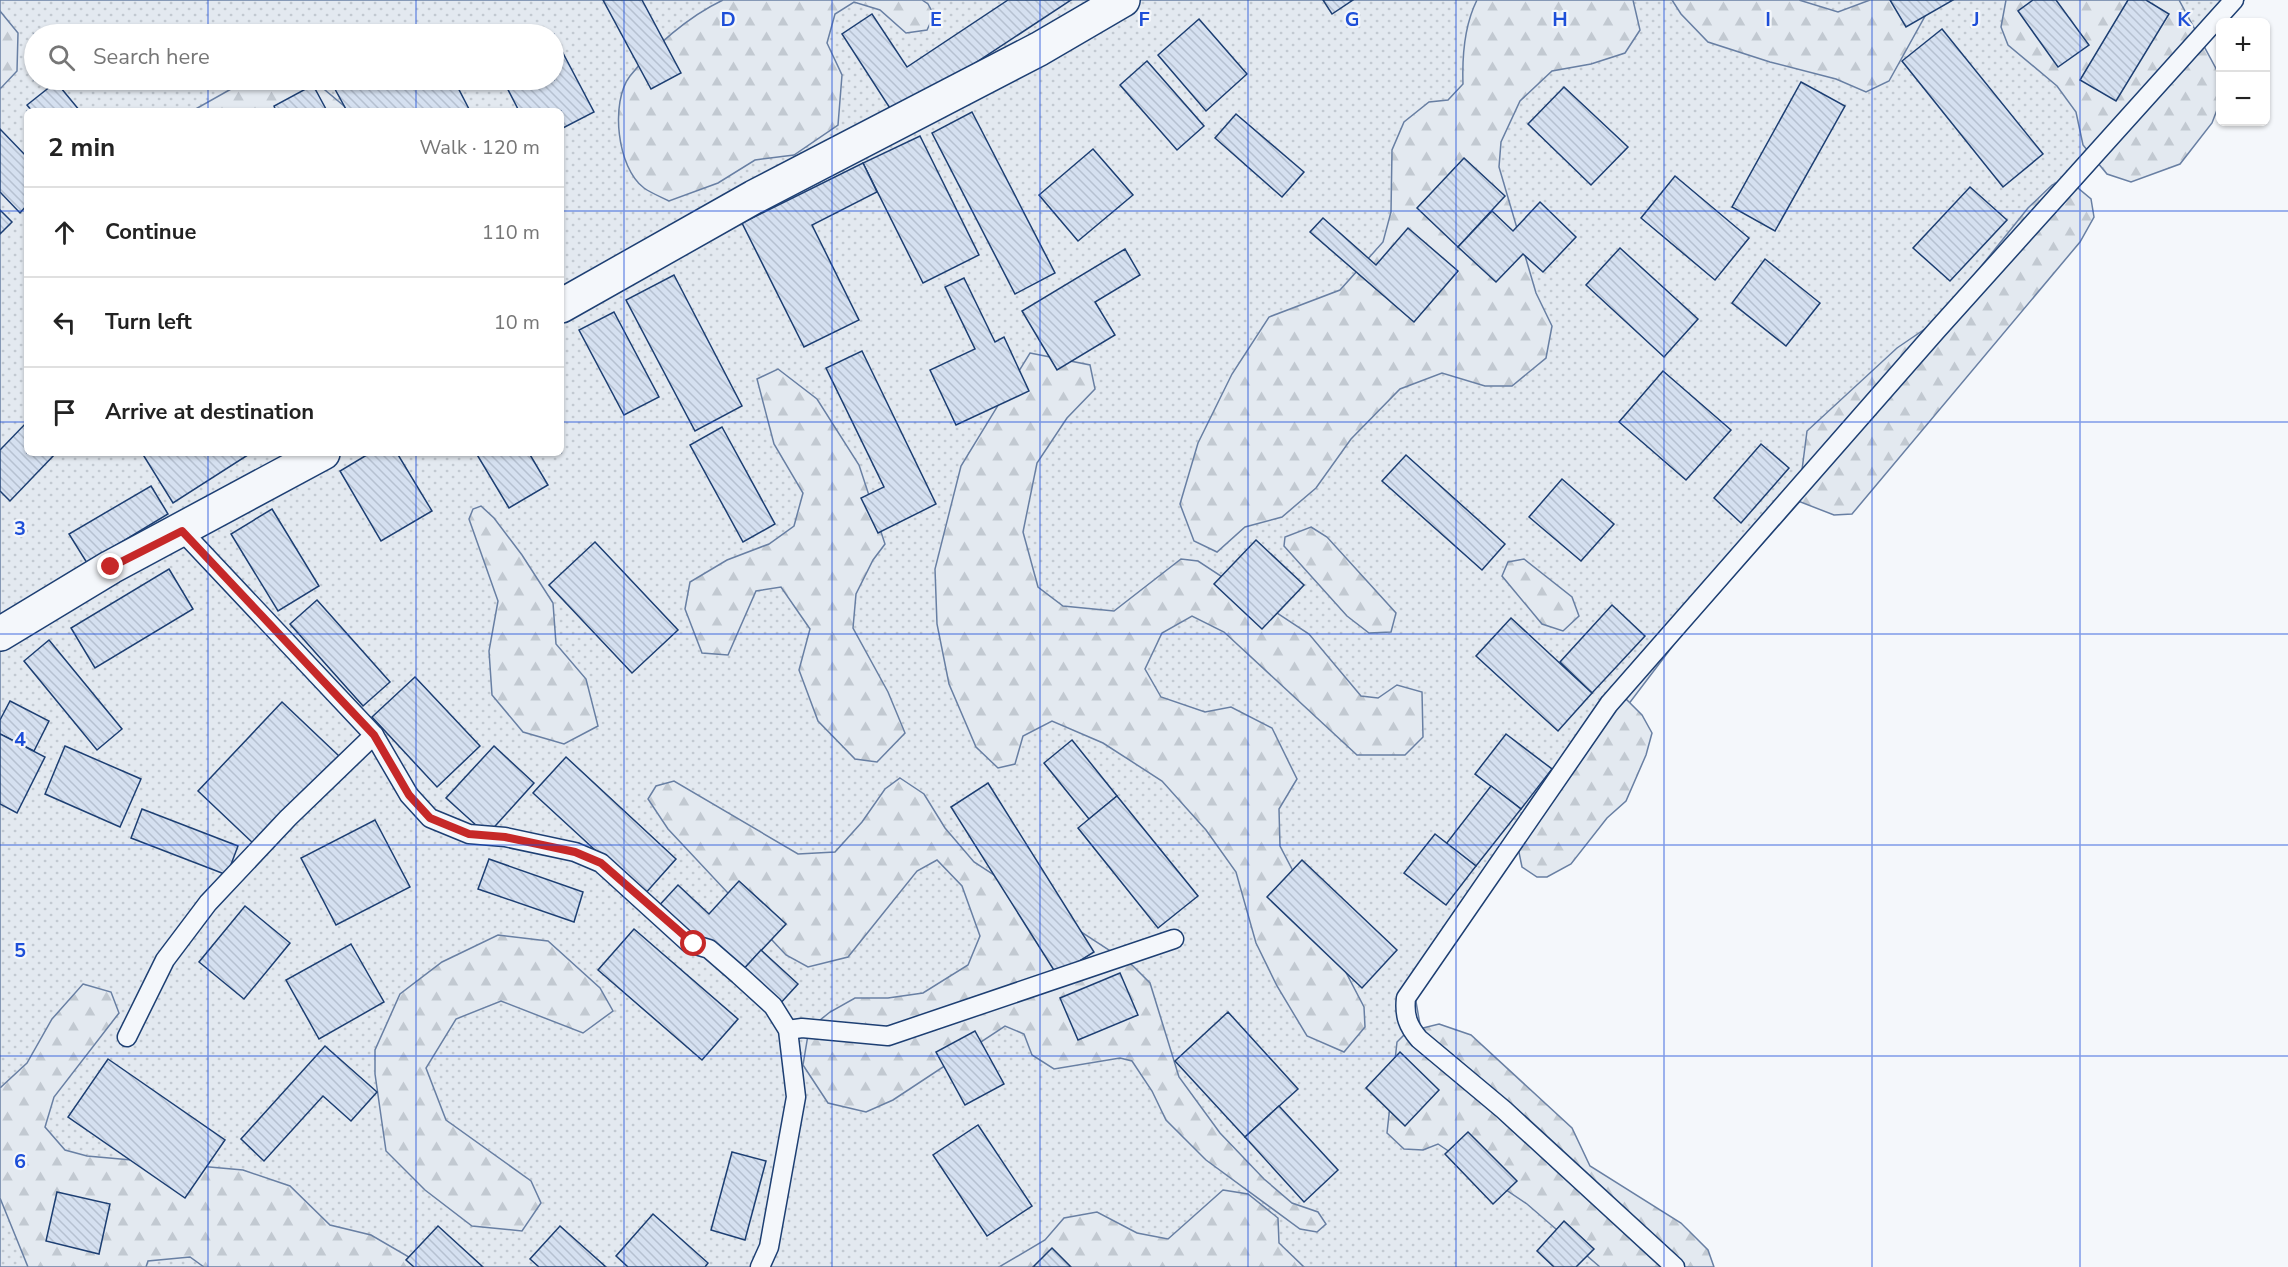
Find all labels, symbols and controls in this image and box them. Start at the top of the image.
text: D [720,6,736,33]
text: E [930,6,942,33]
text: F [1138,6,1150,33]
text: G [1345,6,1359,33]
text: H [1552,6,1568,33]
text: I [1765,6,1771,33]
text: J [1971,6,1980,33]
text: K [2177,6,2191,33]
map controls [2216,18,2270,126]
button: + [2216,18,2270,72]
search box [24,24,564,90]
icon: search [45,41,78,74]
text: Search here [93,42,210,72]
button: − [2216,72,2270,126]
text: 2 min [48,130,115,165]
text: Walk · 120 m [420,134,540,161]
icon: ahead [48,216,81,249]
text: Continue [105,217,196,247]
text: 110 m [482,219,540,246]
icon: left [48,306,81,339]
text: Turn left [105,307,192,337]
text: 10 m [494,309,540,336]
icon: arrive [48,396,81,429]
text: Arrive at destination [105,397,314,427]
text: 3 [14,515,26,542]
route end [97,553,123,579]
text: 4 [14,726,26,753]
route start [680,930,706,956]
text: 5 [14,937,26,964]
text: 6 [14,1148,26,1175]

